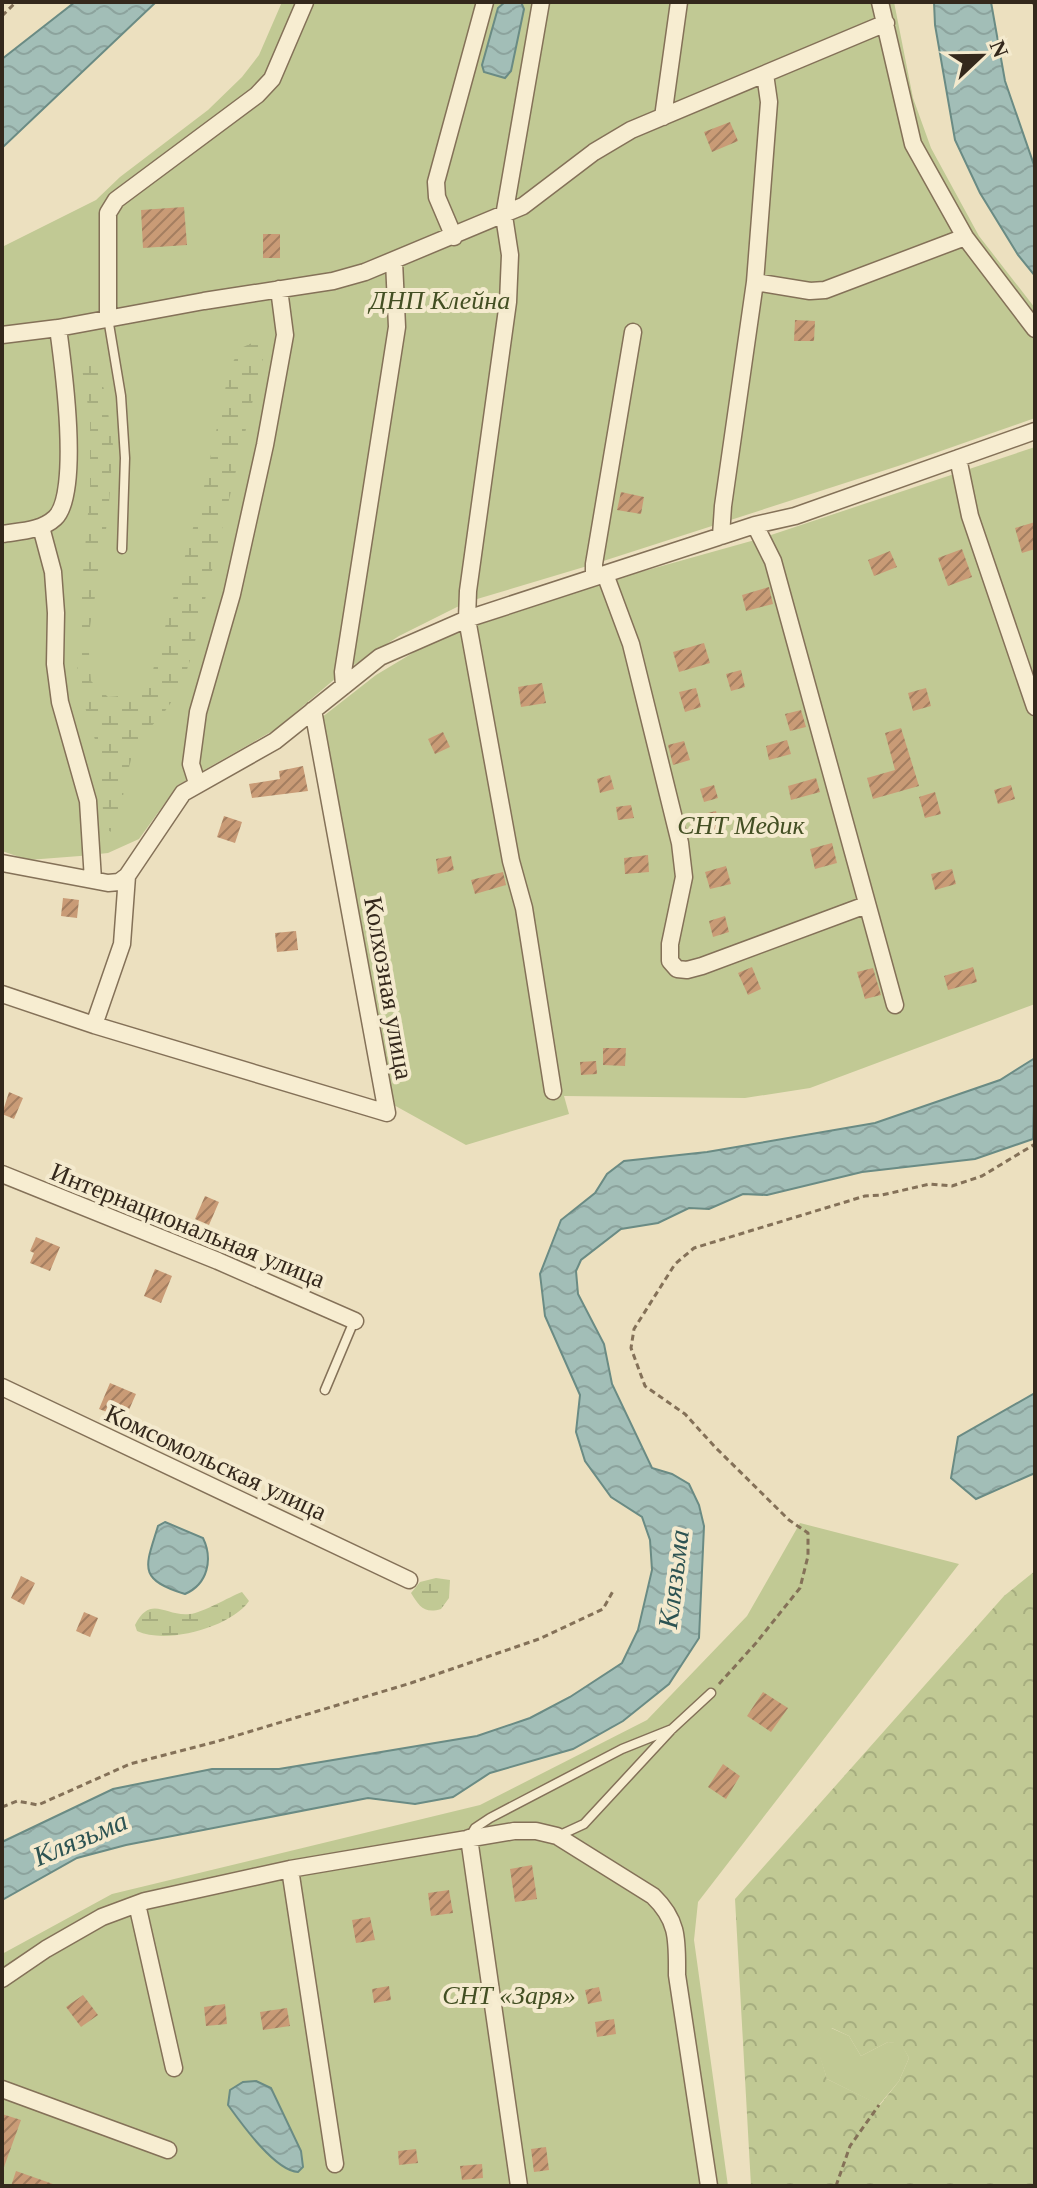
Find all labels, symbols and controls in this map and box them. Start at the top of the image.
north arrow [941,16,1021,96]
text: N [985,37,1014,61]
park label: ДНП Клейна [367,286,510,315]
park label: СНТ Медик [677,811,806,840]
street label: Колхозная улица [358,894,419,1082]
street label: Интернациональная улица [46,1157,330,1294]
street label: Комсомольская улица [100,1398,332,1527]
water label: Клязьма [652,1528,695,1631]
water label: Клязьма [27,1805,132,1873]
park label: СНТ «Заря» [442,1981,576,2010]

